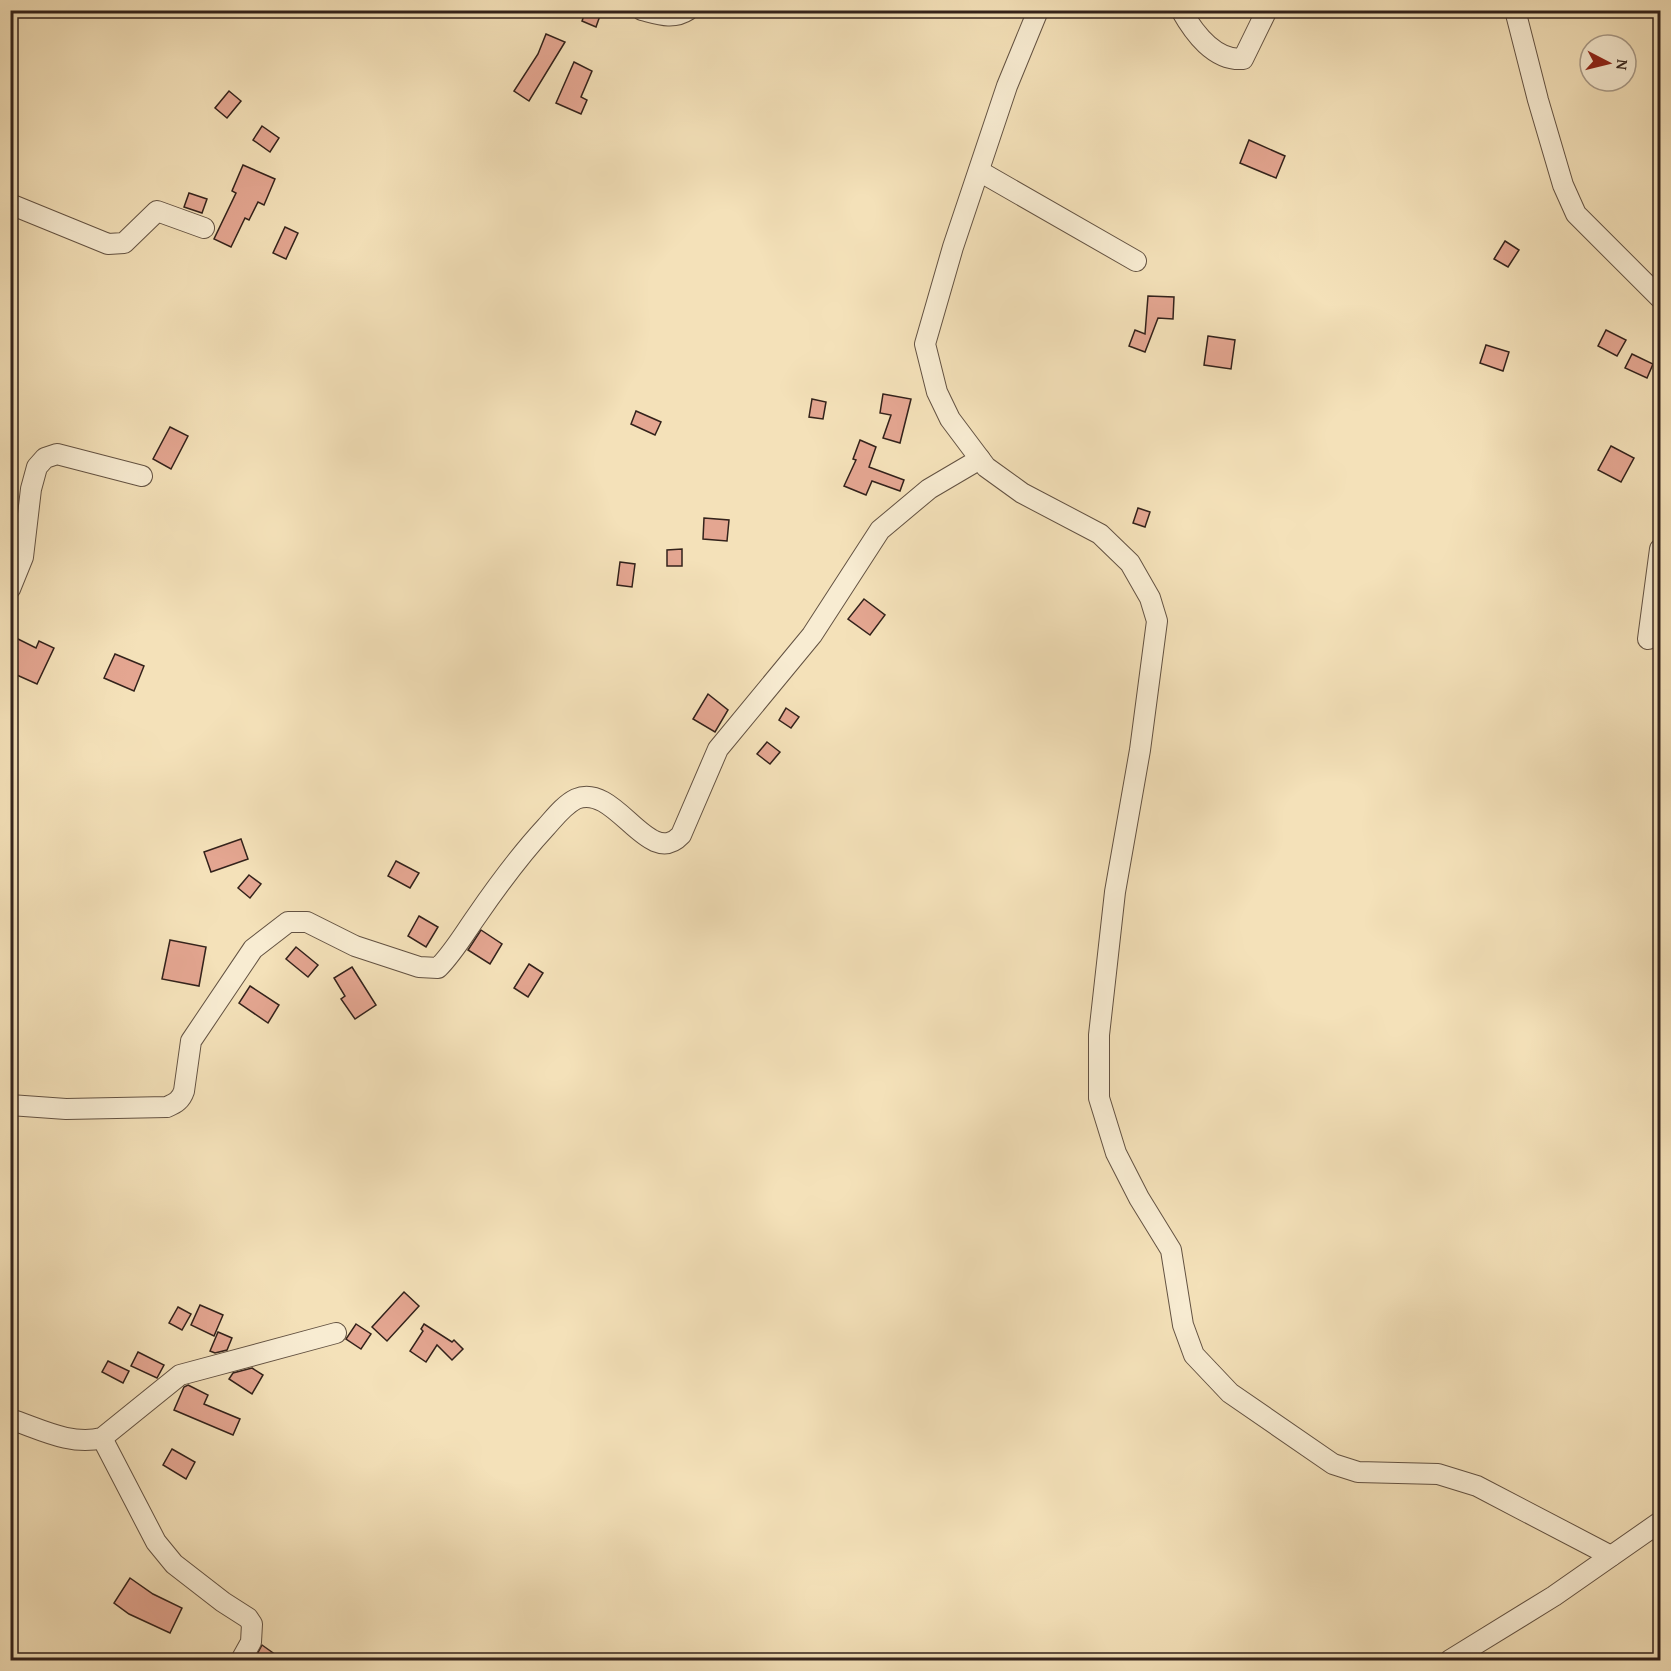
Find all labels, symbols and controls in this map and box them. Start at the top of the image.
north arrow [1578,33,1638,93]
text: N [1610,58,1635,72]

